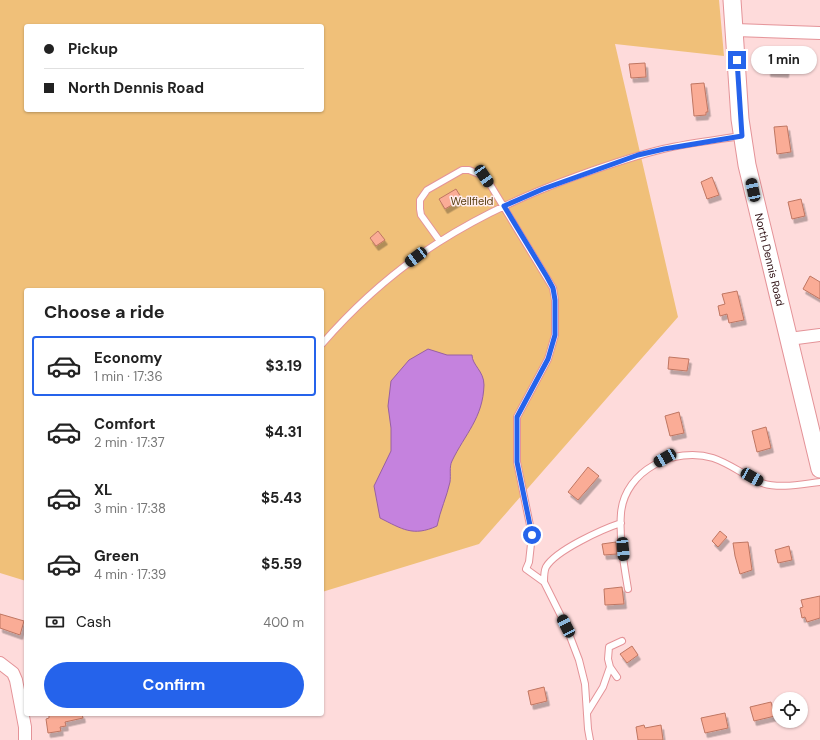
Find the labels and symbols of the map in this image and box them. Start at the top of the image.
callout: 1 min [751,46,817,74]
route end [728,51,746,69]
car [472,163,496,189]
car [745,177,761,203]
park label: Wellfield [450,194,494,208]
street label: North Dennis Road [752,212,788,307]
car [403,245,429,269]
car [652,447,678,469]
car [739,466,765,488]
route start [523,526,541,544]
car [616,537,630,561]
car [555,613,577,639]

